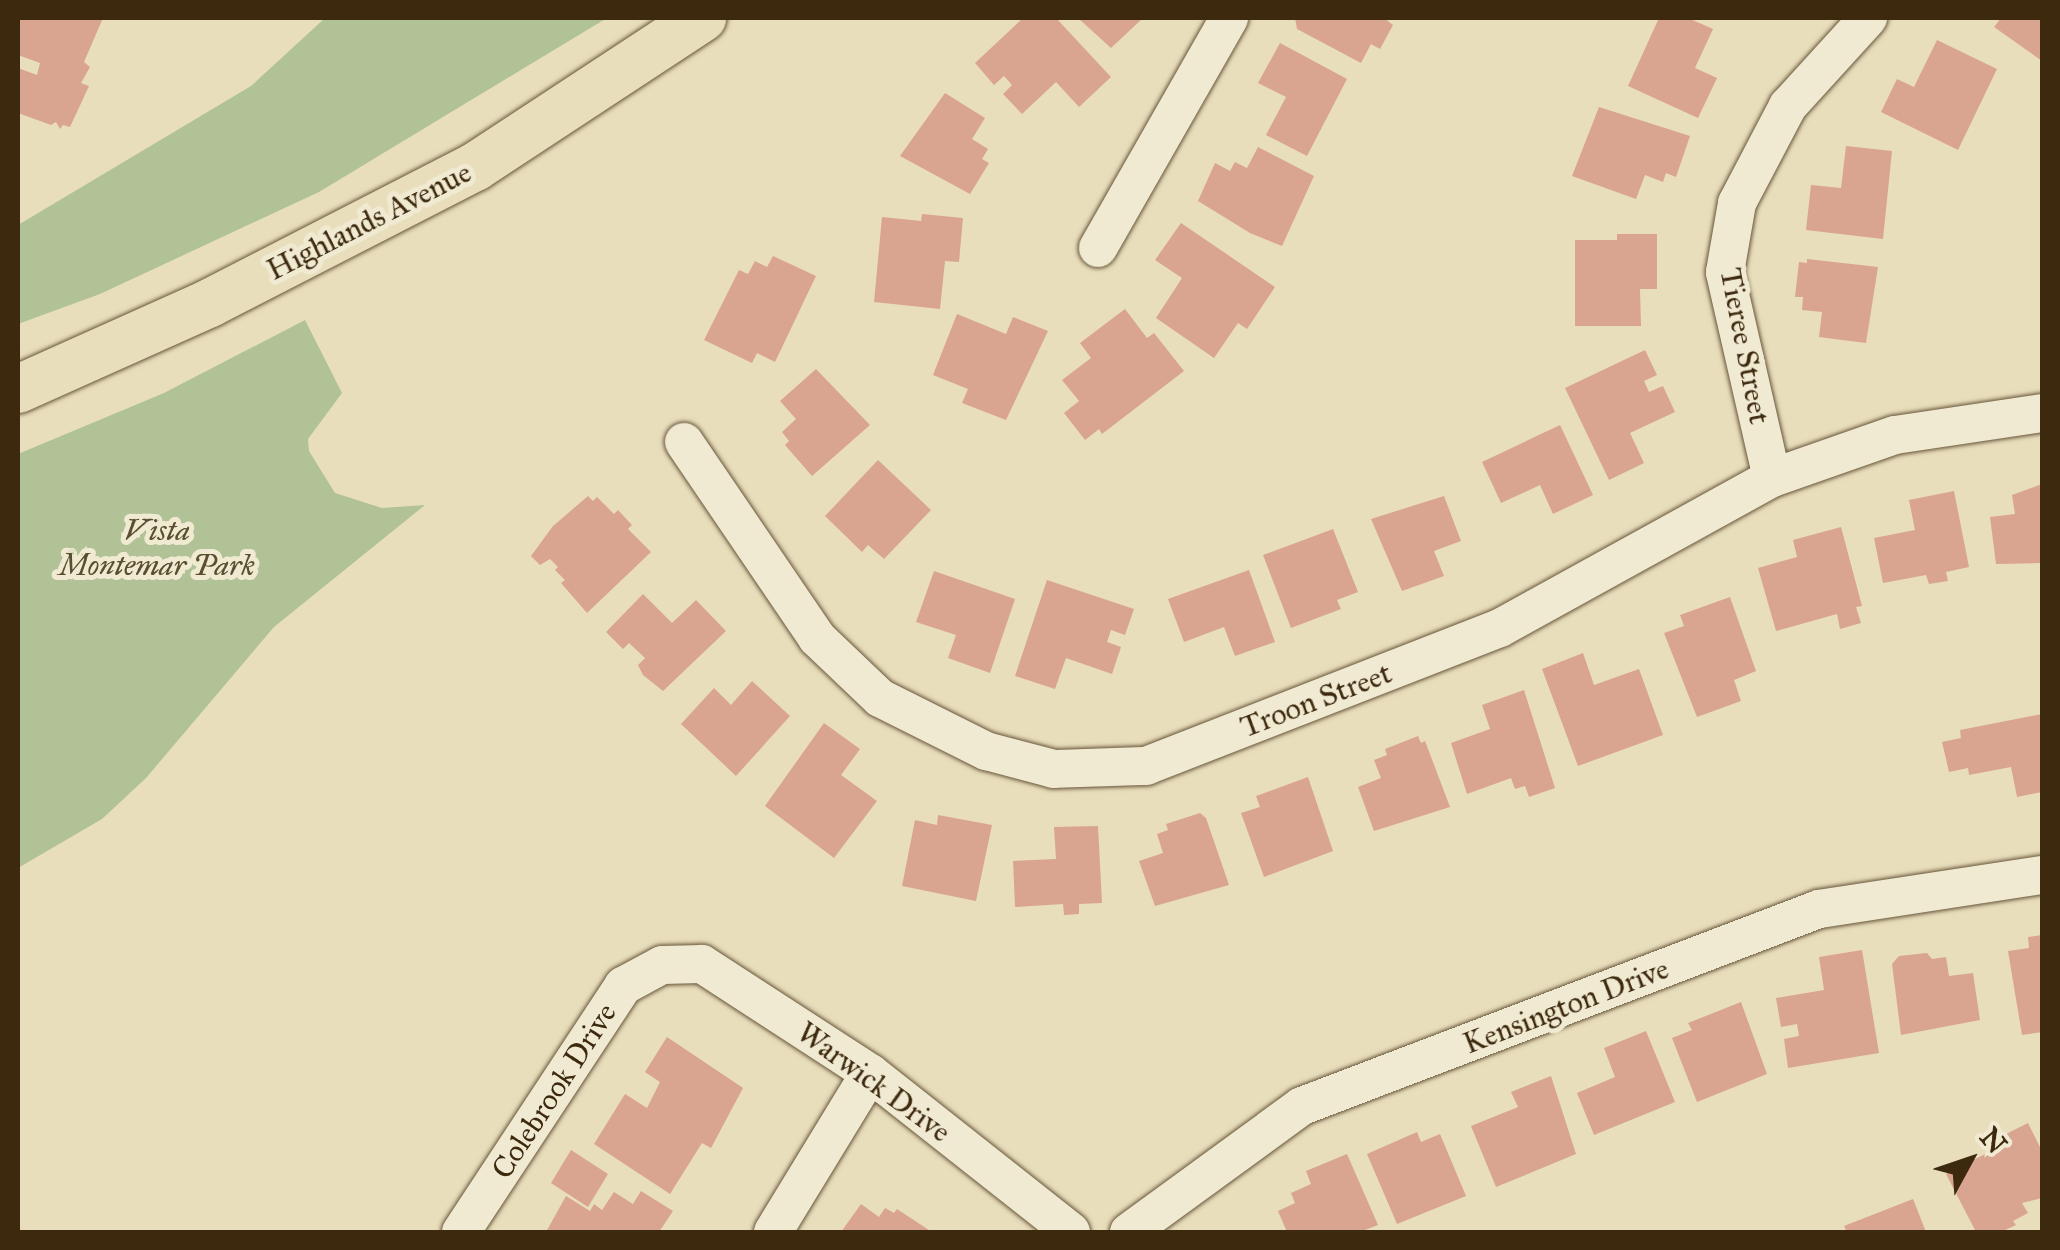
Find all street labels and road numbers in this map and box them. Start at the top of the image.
street label: Highlands Avenue [261,154,477,288]
street label: Tieree Street [1712,265,1778,427]
street label: Troon Street [1235,655,1397,745]
street label: Kensington Drive [1458,950,1674,1062]
street label: Colebrook Drive [484,996,624,1186]
street label: Warwick Drive [790,1014,958,1150]

